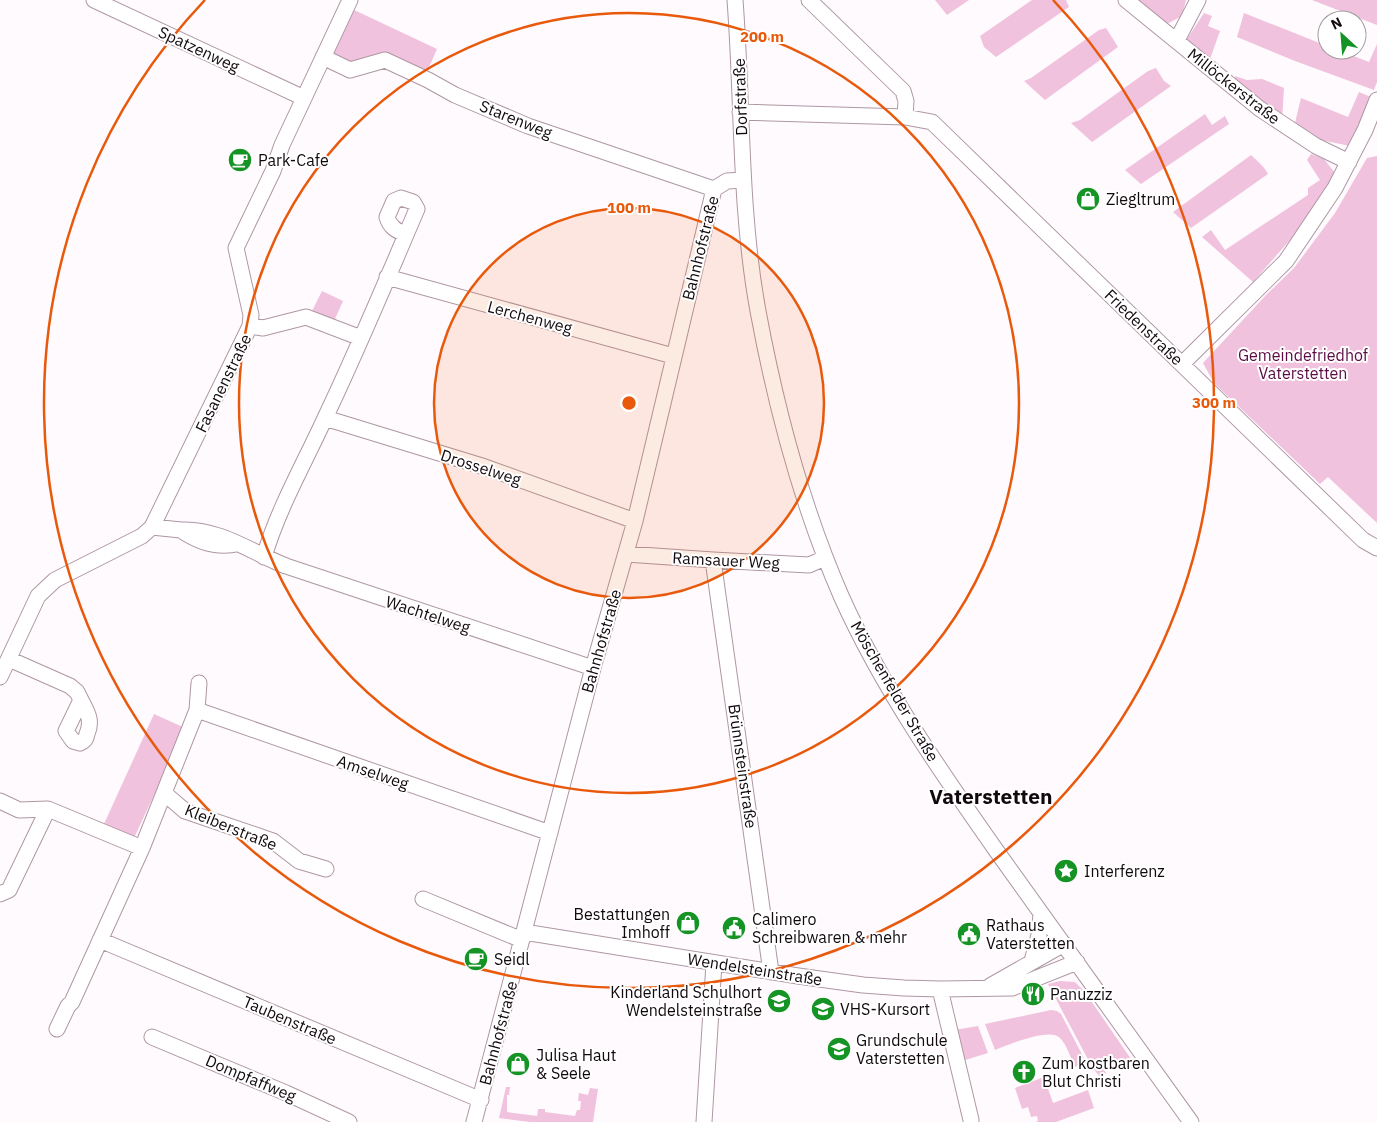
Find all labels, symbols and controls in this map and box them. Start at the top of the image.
north arrow [1317,10,1367,60]
text: N [1328,13,1345,34]
street label: Spatzenweg [155,22,243,77]
text: 200 m [740,27,784,46]
street label: Millöckerstraße [1184,44,1284,129]
street label: Dorfstraße [729,58,751,136]
street label: Starenweg [477,95,556,143]
cafe icon: Park-Cafe [227,147,253,173]
place label: Park-Cafe [258,150,329,170]
shop icon: Ziegltrum [1075,186,1101,212]
place label: Ziegltrum [1106,189,1175,209]
street label: Bahnhofstraße [677,193,723,302]
text: 100 m [607,198,651,217]
street label: Friedenstraße [1101,285,1187,369]
street label: Lerchenweg [485,296,575,338]
street label: Fasanenstraße [191,330,255,435]
park label: Gemeindefriedhof Vaterstetten [1238,345,1368,383]
text: 300 m [1192,393,1236,412]
centre of rings [620,394,638,412]
street label: Drosselweg [438,445,524,490]
street label: Ramsauer Weg [672,547,781,573]
street label: Bahnhofstraße [577,587,625,695]
street label: Wachtelweg [383,591,473,637]
street label: Möschenfelder Straße [847,617,944,765]
street label: Brünnsteinstraße [724,703,762,830]
street label: Amselweg [335,750,412,794]
district label: Vaterstetten [929,782,1053,810]
street label: Kleiberstraße [182,799,280,855]
place icon: Interferenz [1053,858,1079,884]
place label: Interferenz [1084,861,1165,881]
place label: Bestattungen Imhoff [573,904,670,942]
place label: Calimero Schreibwaren & mehr [752,909,907,947]
shop icon: Bestattungen Imhoff [675,910,701,936]
public building icon: Calimero Schreibwaren & mehr [721,915,747,941]
place label: Rathaus Vaterstetten [986,915,1075,953]
public building icon: Rathaus Vaterstetten [956,921,982,947]
cafe icon: Seidl [463,946,489,972]
street label: Wendelsteinstraße [686,948,824,990]
place label: Seidl [494,949,530,969]
street label: Bahnhofstraße [474,979,522,1087]
restaurant icon: Panuzziz [1020,981,1046,1007]
place label: Kinderland Schulhort Wendelsteinstraße [610,982,762,1020]
place label: Panuzziz [1050,984,1113,1004]
school or university icon: Kinderland Schulhort Wendelsteinstraße [766,988,792,1014]
street label: Taubenstraße [240,991,340,1049]
school or university icon: VHS-Kursort [810,996,836,1022]
place label: VHS-Kursort [840,999,930,1019]
place label: Grundschule Vaterstetten [856,1030,948,1068]
school or university icon: Grundschule Vaterstetten [826,1036,852,1062]
place label: Julisa Haut & Seele [536,1045,616,1083]
street label: Dompfaffweg [203,1050,300,1106]
shop icon: Julisa Haut & Seele [505,1051,531,1077]
place label: Zum kostbaren Blut Christi [1042,1053,1150,1091]
church icon: Zum kostbaren Blut Christi [1011,1059,1037,1085]

